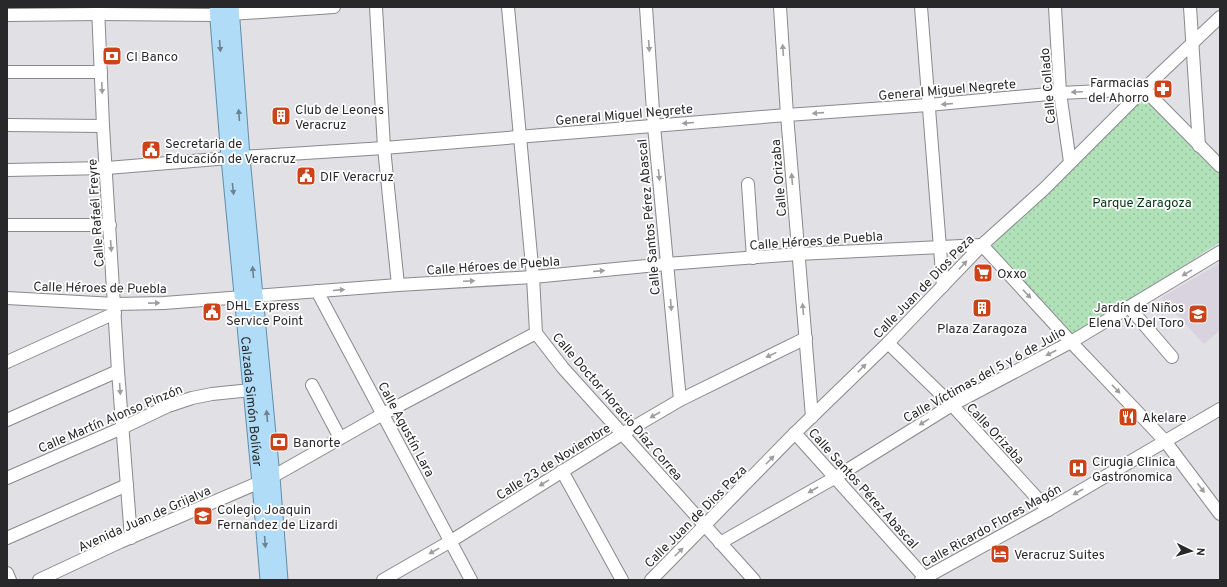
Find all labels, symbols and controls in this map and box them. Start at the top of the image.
one-way arrow [216,40,223,52]
one-way arrow [645,40,652,52]
one-way arrow [779,44,786,56]
bank icon: CI Banco [101,45,123,67]
street label: Calle Collado [1038,47,1060,125]
place label: CI Banco [126,50,178,66]
place label: Farmacias del Ahorro [1088,76,1149,107]
street label: General Miguel Negrete [878,77,1017,105]
pharmacy icon: Farmacias del Ahorro [1152,78,1174,100]
one-way arrow [98,82,105,94]
one-way arrow [1070,89,1083,95]
one-way arrow [941,100,953,107]
street label: General Miguel Negrete [555,102,694,130]
place label: Club de Leones Veracruz [295,103,384,134]
building icon: Club de Leones Veracruz [270,105,292,127]
one-way arrow [235,109,242,121]
one-way arrow [812,109,824,116]
one-way arrow [682,119,694,126]
place label: Secretaria de Educación de Veracruz [165,137,296,168]
street label: Calle Santos Pérez Abascal [635,138,665,296]
street label: Calle Orizaba [769,138,791,217]
public building icon: Secretaria de Educación de Veracruz [140,139,162,161]
street label: Calle Rafaél Freyre [85,158,109,268]
public building icon: DIF Veracruz [295,165,317,187]
one-way arrow [655,169,662,182]
place label: DIF Veracruz [320,170,394,186]
one-way arrow [789,173,795,185]
one-way arrow [229,183,236,195]
park label: Parque Zaragoza [1092,196,1192,212]
street label: Calle Héroes de Puebla [749,229,883,255]
street label: Calle Juan de Dios Peza [871,232,978,343]
one-way arrow [108,240,115,252]
street label: Calle Héroes de Puebla [426,254,560,280]
one-way arrow [958,260,968,270]
supermarket icon: Oxxo [972,262,994,284]
one-way arrow [250,266,256,278]
place label: Oxxo [997,267,1027,283]
one-way arrow [593,268,605,274]
one-way arrow [1181,269,1193,276]
one-way arrow [463,277,475,284]
street label: Calle Héroes de Puebla [33,280,167,298]
one-way arrow [333,286,345,293]
one-way arrow [1023,289,1032,299]
building icon: Plaza Zaragoza [971,297,993,319]
place label: DHL Express Service Point [226,299,303,330]
one-way arrow [667,299,674,311]
one-way arrow [148,300,161,306]
public building icon: DHL Express Service Point [201,301,223,323]
place label: Jardín de Niños Elena V. Del Toro [1088,301,1184,332]
one-way arrow [800,303,806,315]
school or university icon: Jardín de Niños Elena V. Del Toro [1187,303,1209,325]
place label: Plaza Zaragoza [937,322,1027,338]
street label: Calle Víctimas del 5 y 6 de Julio [901,324,1069,427]
street label: Calle Doctor Horacio Díaz Correa [548,330,685,485]
street label: Calzada Simón Bolívar [236,336,264,467]
one-way arrow [1045,350,1056,356]
one-way arrow [765,352,776,359]
one-way arrow [857,363,867,373]
street label: Calle Agustín Lara [373,380,437,480]
street label: Calle Martín Alonso Pinzón [36,382,185,458]
one-way arrow [116,383,123,395]
one-way arrow [1111,384,1121,394]
street label: Calle Orizaba [962,400,1027,468]
restaurant icon: Akelare [1117,406,1139,428]
one-way arrow [263,410,270,422]
one-way arrow [649,411,661,418]
place label: Akelare [1142,411,1186,427]
one-way arrow [919,418,929,426]
street label: Calle 23 de Noviembre [494,421,614,504]
street label: Calle Santos Pérez Abascal [804,426,921,553]
bank icon: Banorte [268,431,290,453]
place label: Banorte [293,436,340,452]
one-way arrow [765,455,775,465]
place label: Cirugia Clinica Gastronomica [1092,455,1175,486]
hospital icon: Cirugia Clinica Gastronomica [1067,457,1089,479]
street label: Calle Juan de Dios Peza [642,463,751,572]
one-way arrow [538,479,550,486]
street label: Calle Ricardo Flores Magón [919,482,1065,572]
one-way arrow [1196,482,1205,493]
street label: Avenida Juan de Grijalva [76,483,214,556]
one-way arrow [808,486,819,493]
one-way arrow [1072,489,1084,496]
place label: Colegio Joaquin Fernandez de Lizardi [217,503,338,534]
school or university icon: Colegio Joaquin Fernandez de Lizardi [192,505,214,527]
north arrow [1171,531,1211,571]
one-way arrow [261,536,268,548]
hotel icon: Veracruz Suites [989,543,1011,565]
text: N [1193,547,1207,556]
one-way arrow [428,548,440,555]
one-way arrow [674,548,684,557]
place label: Veracruz Suites [1014,548,1105,564]

